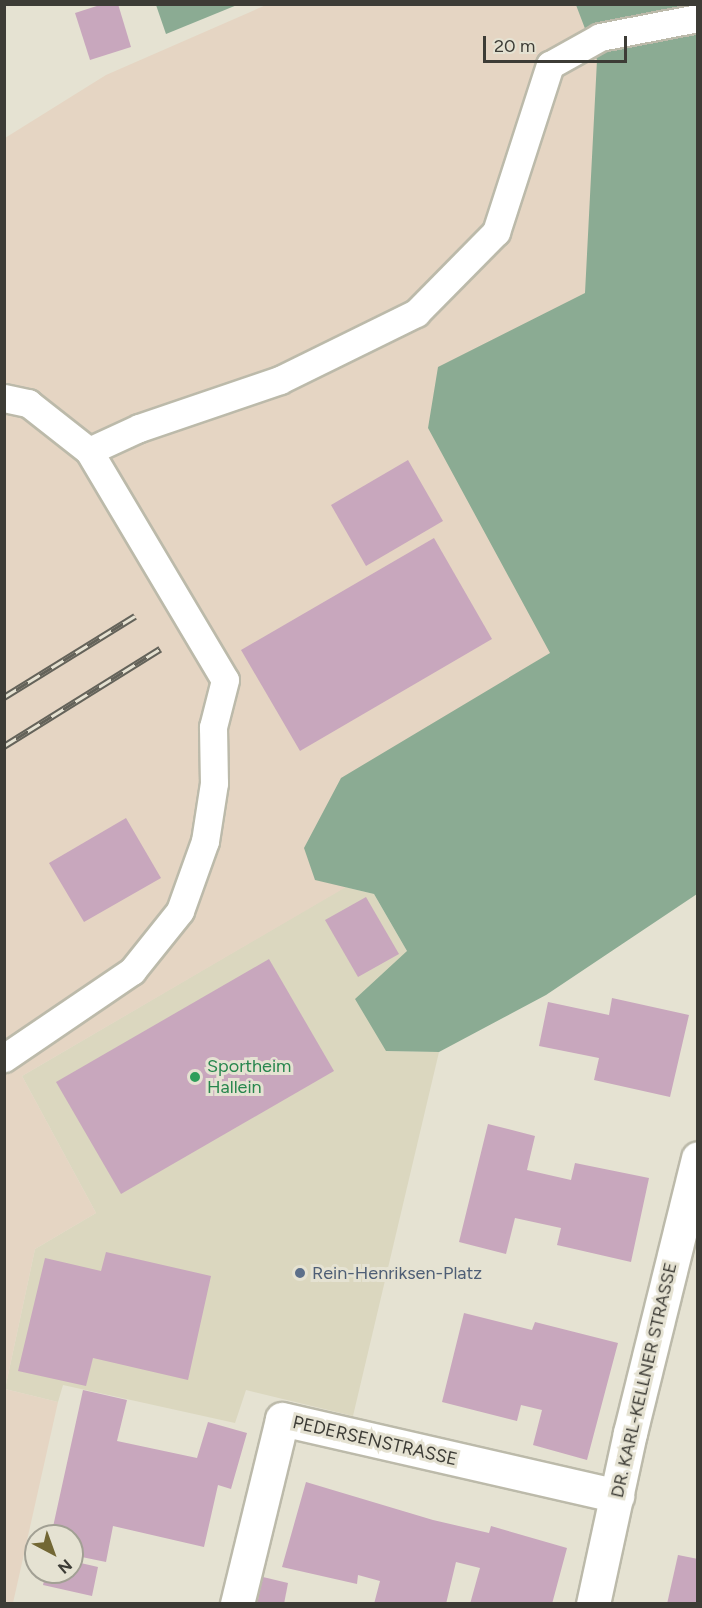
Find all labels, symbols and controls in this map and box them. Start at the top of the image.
scale bar [486,24,630,62]
text: 20 m [494,35,535,57]
place label: Sportheim Hallein [207,1056,291,1098]
marker: Sportheim Hallein [188,1070,202,1084]
street label: DR. KARL-KELLNER STRASSE [606,1260,682,1500]
place label: Rein-Henriksen-Platz [312,1262,482,1284]
marker: Rein-Henriksen-Platz [293,1266,307,1280]
street label: PEDERSENSTRASSE [291,1412,459,1470]
north arrow [24,1524,84,1584]
text: N [54,1555,76,1578]

